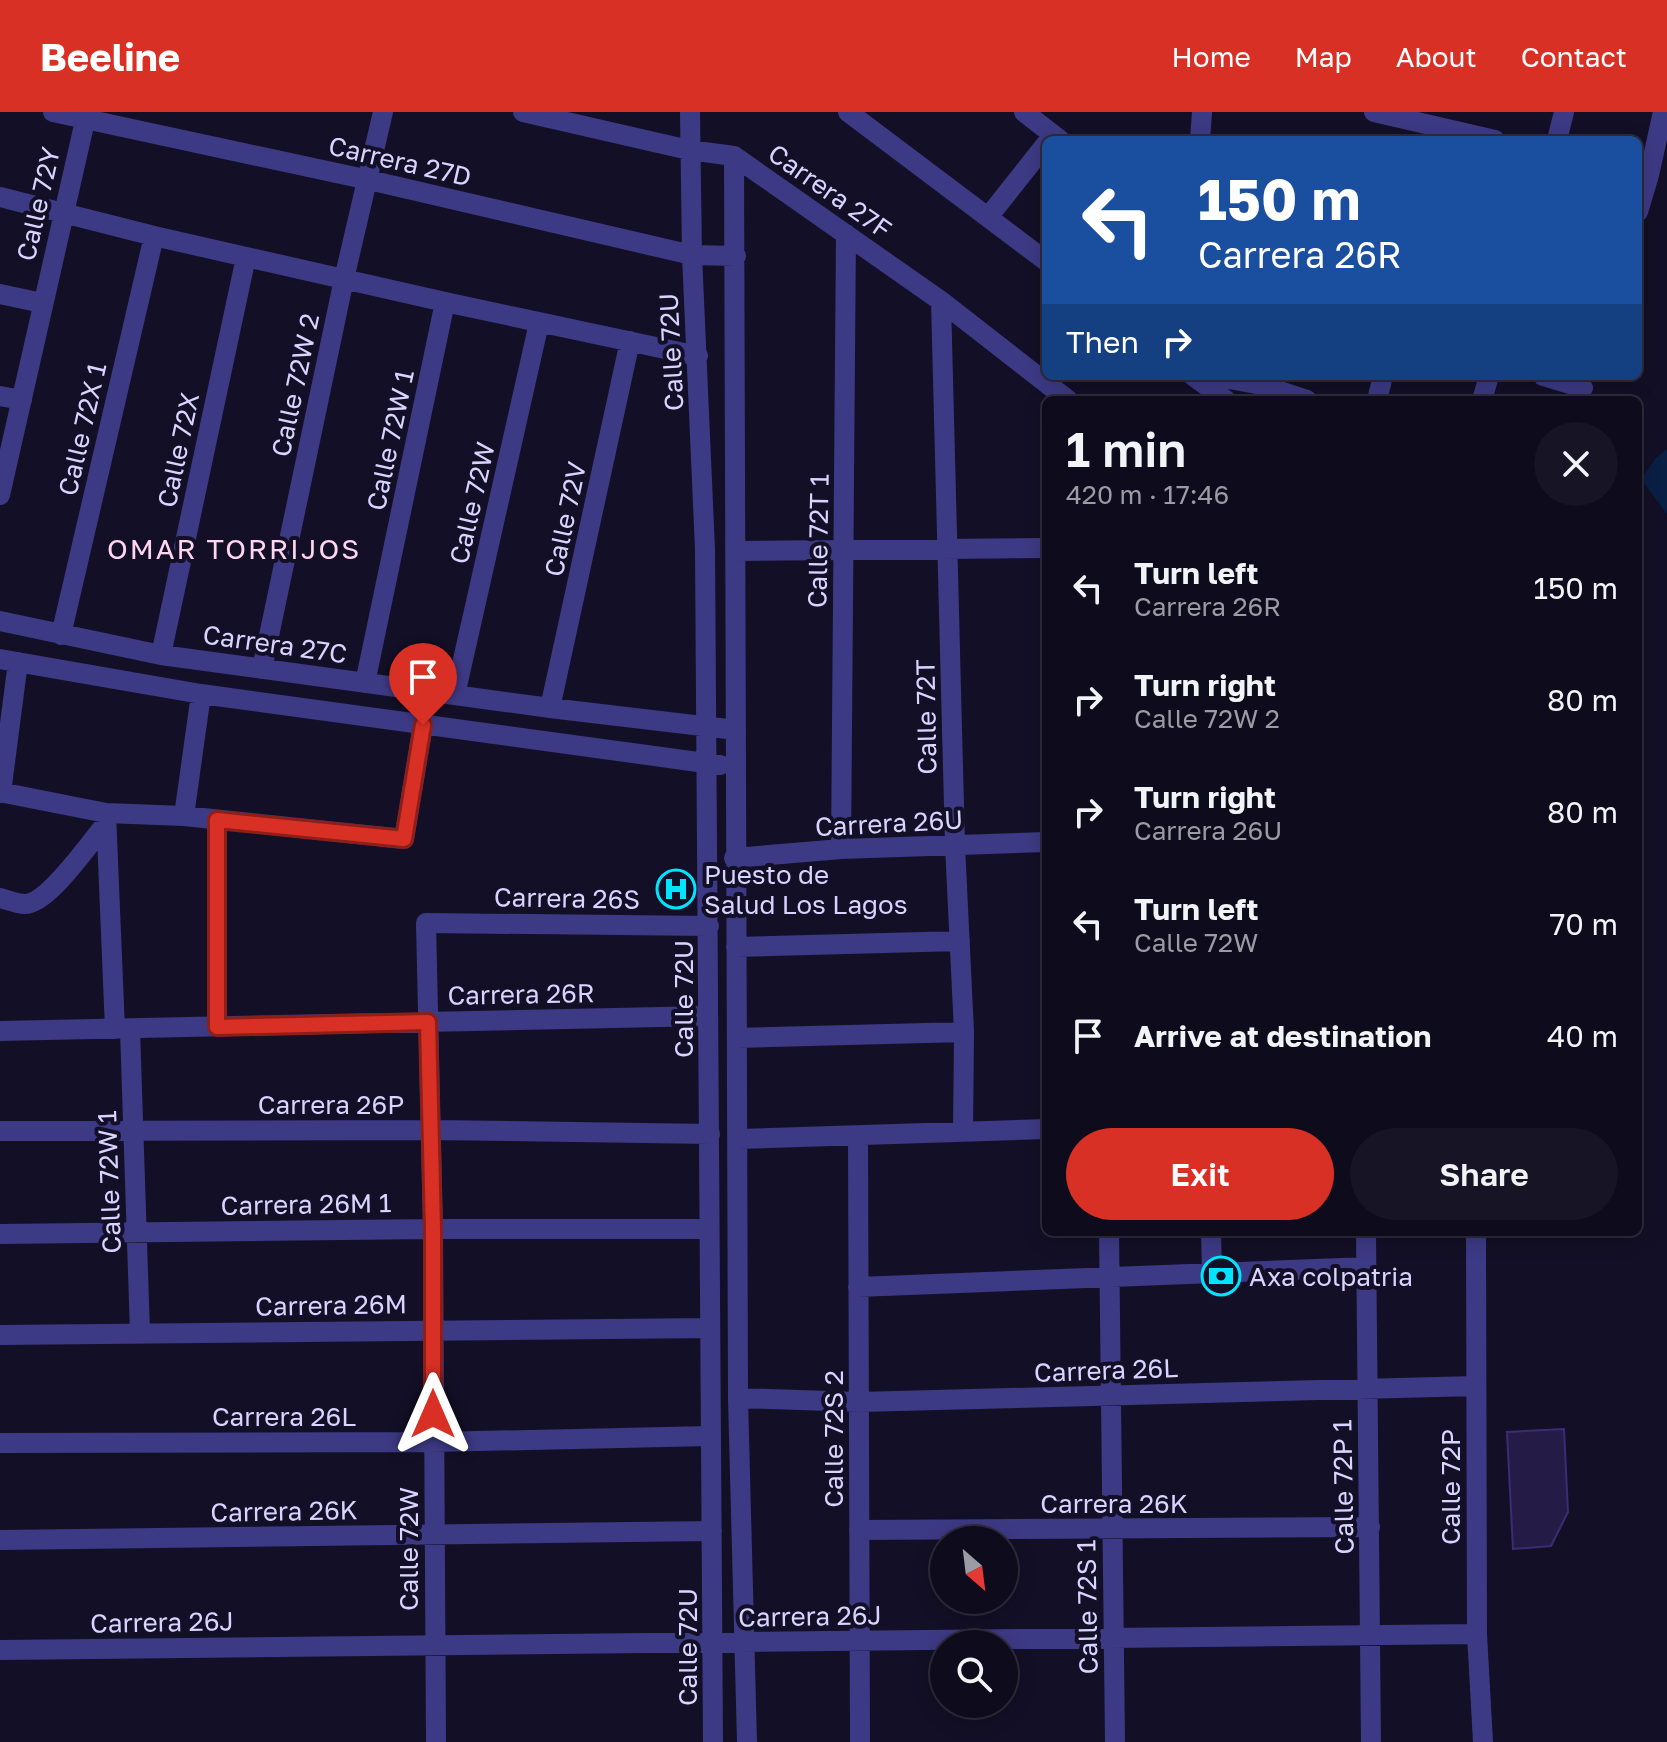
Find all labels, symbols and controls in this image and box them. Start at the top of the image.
text: Beeline [40,34,180,79]
text: Home [1172,40,1251,73]
text: Map [1295,40,1352,73]
text: About [1396,40,1477,73]
text: Contact [1521,40,1627,73]
street label: Carrera 27D [326,130,474,192]
street label: Carrera 27F [763,137,897,245]
street label: Calle 72Y [10,144,66,264]
text: 150 m [1198,165,1360,232]
icon: left [1066,168,1170,272]
text: Carrera 26R [1198,233,1402,276]
street label: Calle 72U [652,292,690,412]
street label: Calle 72W 2 [265,311,325,459]
icon: right [1155,320,1199,364]
text: Then [1066,324,1139,360]
street label: Calle 72X 1 [52,360,112,498]
street label: Calle 72W 1 [360,367,420,513]
street label: Calle 72X [151,390,205,510]
text: 1 min [1066,420,1186,478]
button: close [1534,422,1618,506]
street label: Calle 72W [443,439,501,567]
street label: Calle 72V [538,459,592,579]
street label: Calle 72T 1 [801,474,835,608]
text: 420 m · 17:46 [1066,479,1229,510]
district label: OMAR TORRIJOS [107,532,361,565]
text: Turn left [1134,555,1259,591]
icon: left [1066,566,1110,610]
text: 150 m [1533,570,1618,606]
text: Carrera 26R [1134,591,1281,622]
street label: Carrera 27C [201,619,349,669]
pin [389,643,457,725]
icon: arrive [401,655,445,699]
street label: Calle 72T [909,659,943,775]
text: Turn right [1134,667,1276,703]
icon: right [1066,678,1110,722]
text: 80 m [1547,682,1618,718]
text: Calle 72W 2 [1134,703,1280,734]
text: Turn right [1134,779,1276,815]
icon: right [1066,790,1110,834]
text: 80 m [1547,794,1618,830]
street label: Carrera 26U [814,804,964,842]
text: Carrera 26U [1134,815,1282,846]
place label: Puesto de Salud Los Lagos [704,859,907,920]
hospital icon: Puesto de Salud Los Lagos [655,868,697,910]
street label: Carrera 26S [494,881,640,915]
text: Turn left [1134,891,1259,927]
icon: left [1066,902,1110,946]
text: 70 m [1549,906,1618,942]
text: Calle 72W [1134,927,1258,958]
street label: Calle 72U [668,940,699,1058]
street label: Carrera 26R [447,977,595,1011]
icon: arrive [1066,1014,1110,1058]
text: Arrive at destination [1134,1018,1431,1054]
text: 40 m [1547,1018,1618,1054]
street label: Carrera 26P [258,1089,404,1120]
street label: Calle 72W 1 [91,1110,127,1254]
button: Exit [1066,1128,1334,1220]
button: Share [1350,1128,1618,1220]
street label: Carrera 26M 1 [220,1187,392,1221]
bank icon: Axa colpatria [1200,1255,1242,1297]
place label: Axa colpatria [1249,1261,1413,1292]
street label: Carrera 26M [255,1288,407,1322]
street label: Carrera 26L [1033,1352,1179,1388]
street label: Calle 72S 2 [818,1370,849,1508]
position arrow [391,1372,475,1456]
street label: Carrera 26L [212,1401,356,1432]
street label: Calle 72P 1 [1326,1419,1360,1555]
street label: Calle 72P [1435,1429,1466,1545]
street label: Calle 72W [393,1487,424,1611]
street label: Carrera 26K [1040,1488,1188,1519]
street label: Carrera 26K [210,1494,358,1528]
north arrow [930,1526,1018,1614]
map controls [930,1526,1018,1718]
street label: Calle 72S 1 [1070,1539,1104,1675]
street label: Calle 72U [672,1588,703,1706]
street label: Carrera 26J [738,1599,882,1633]
street label: Carrera 26J [90,1605,234,1639]
button: search [930,1630,1018,1718]

